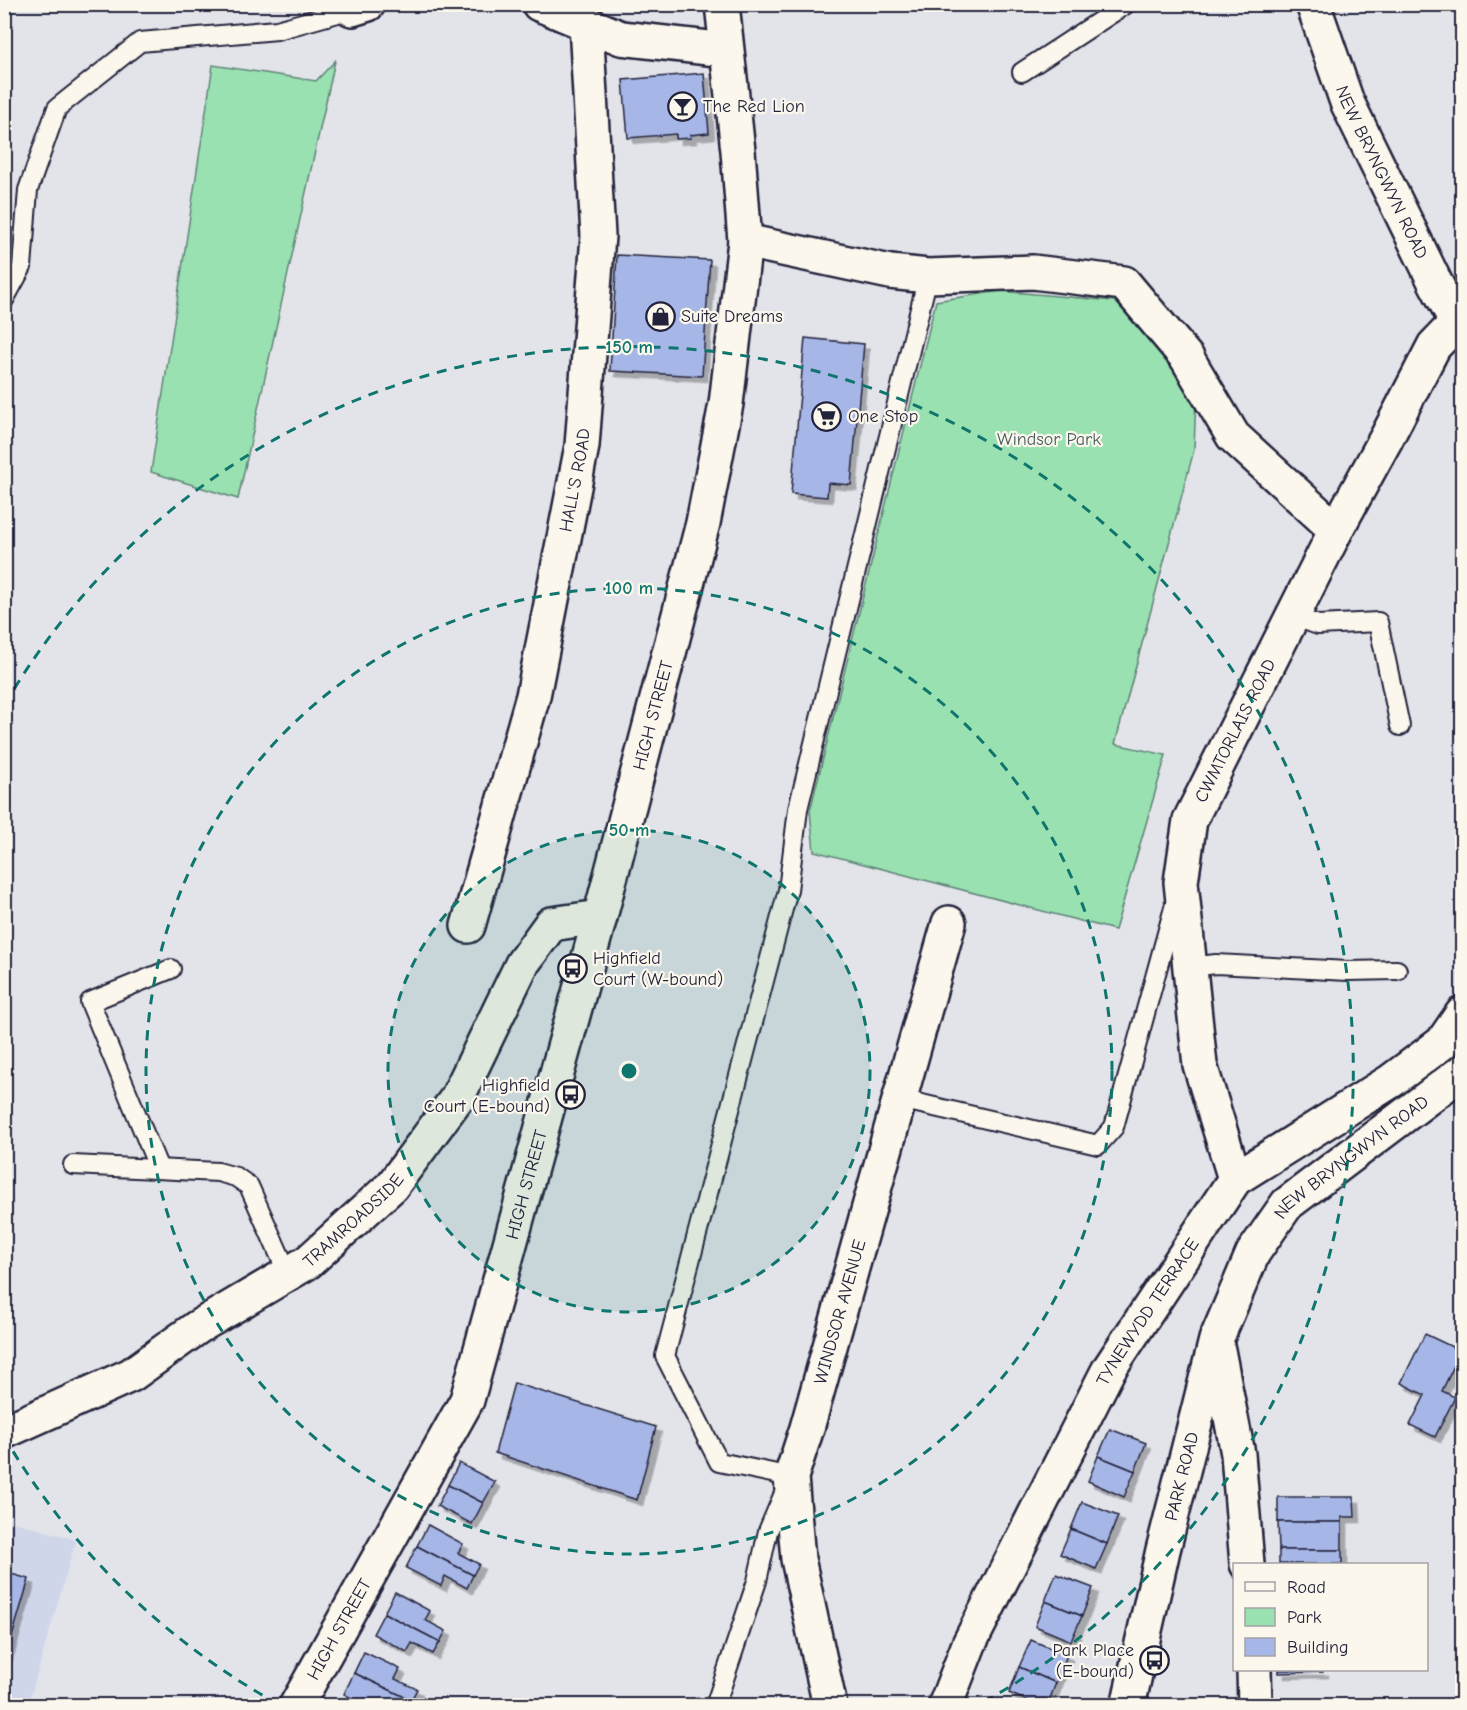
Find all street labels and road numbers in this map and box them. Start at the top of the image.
street label: NEW BRYNGWYN ROAD [1332,83,1433,262]
street label: HALL'S ROAD [555,427,594,534]
street label: CWMTORLAIS ROAD [1190,655,1280,806]
street label: HIGH STREET [628,658,677,772]
street label: NEW BRYNGWYN ROAD [1269,1091,1433,1223]
street label: HIGH STREET [501,1127,552,1242]
street label: TRAMROADSIDE [299,1169,408,1272]
street label: TYNEWYDD TERRACE [1092,1234,1203,1389]
street label: WINDSOR AVENUE [809,1237,870,1387]
street label: PARK ROAD [1160,1430,1203,1523]
street label: HIGH STREET [302,1574,376,1683]

